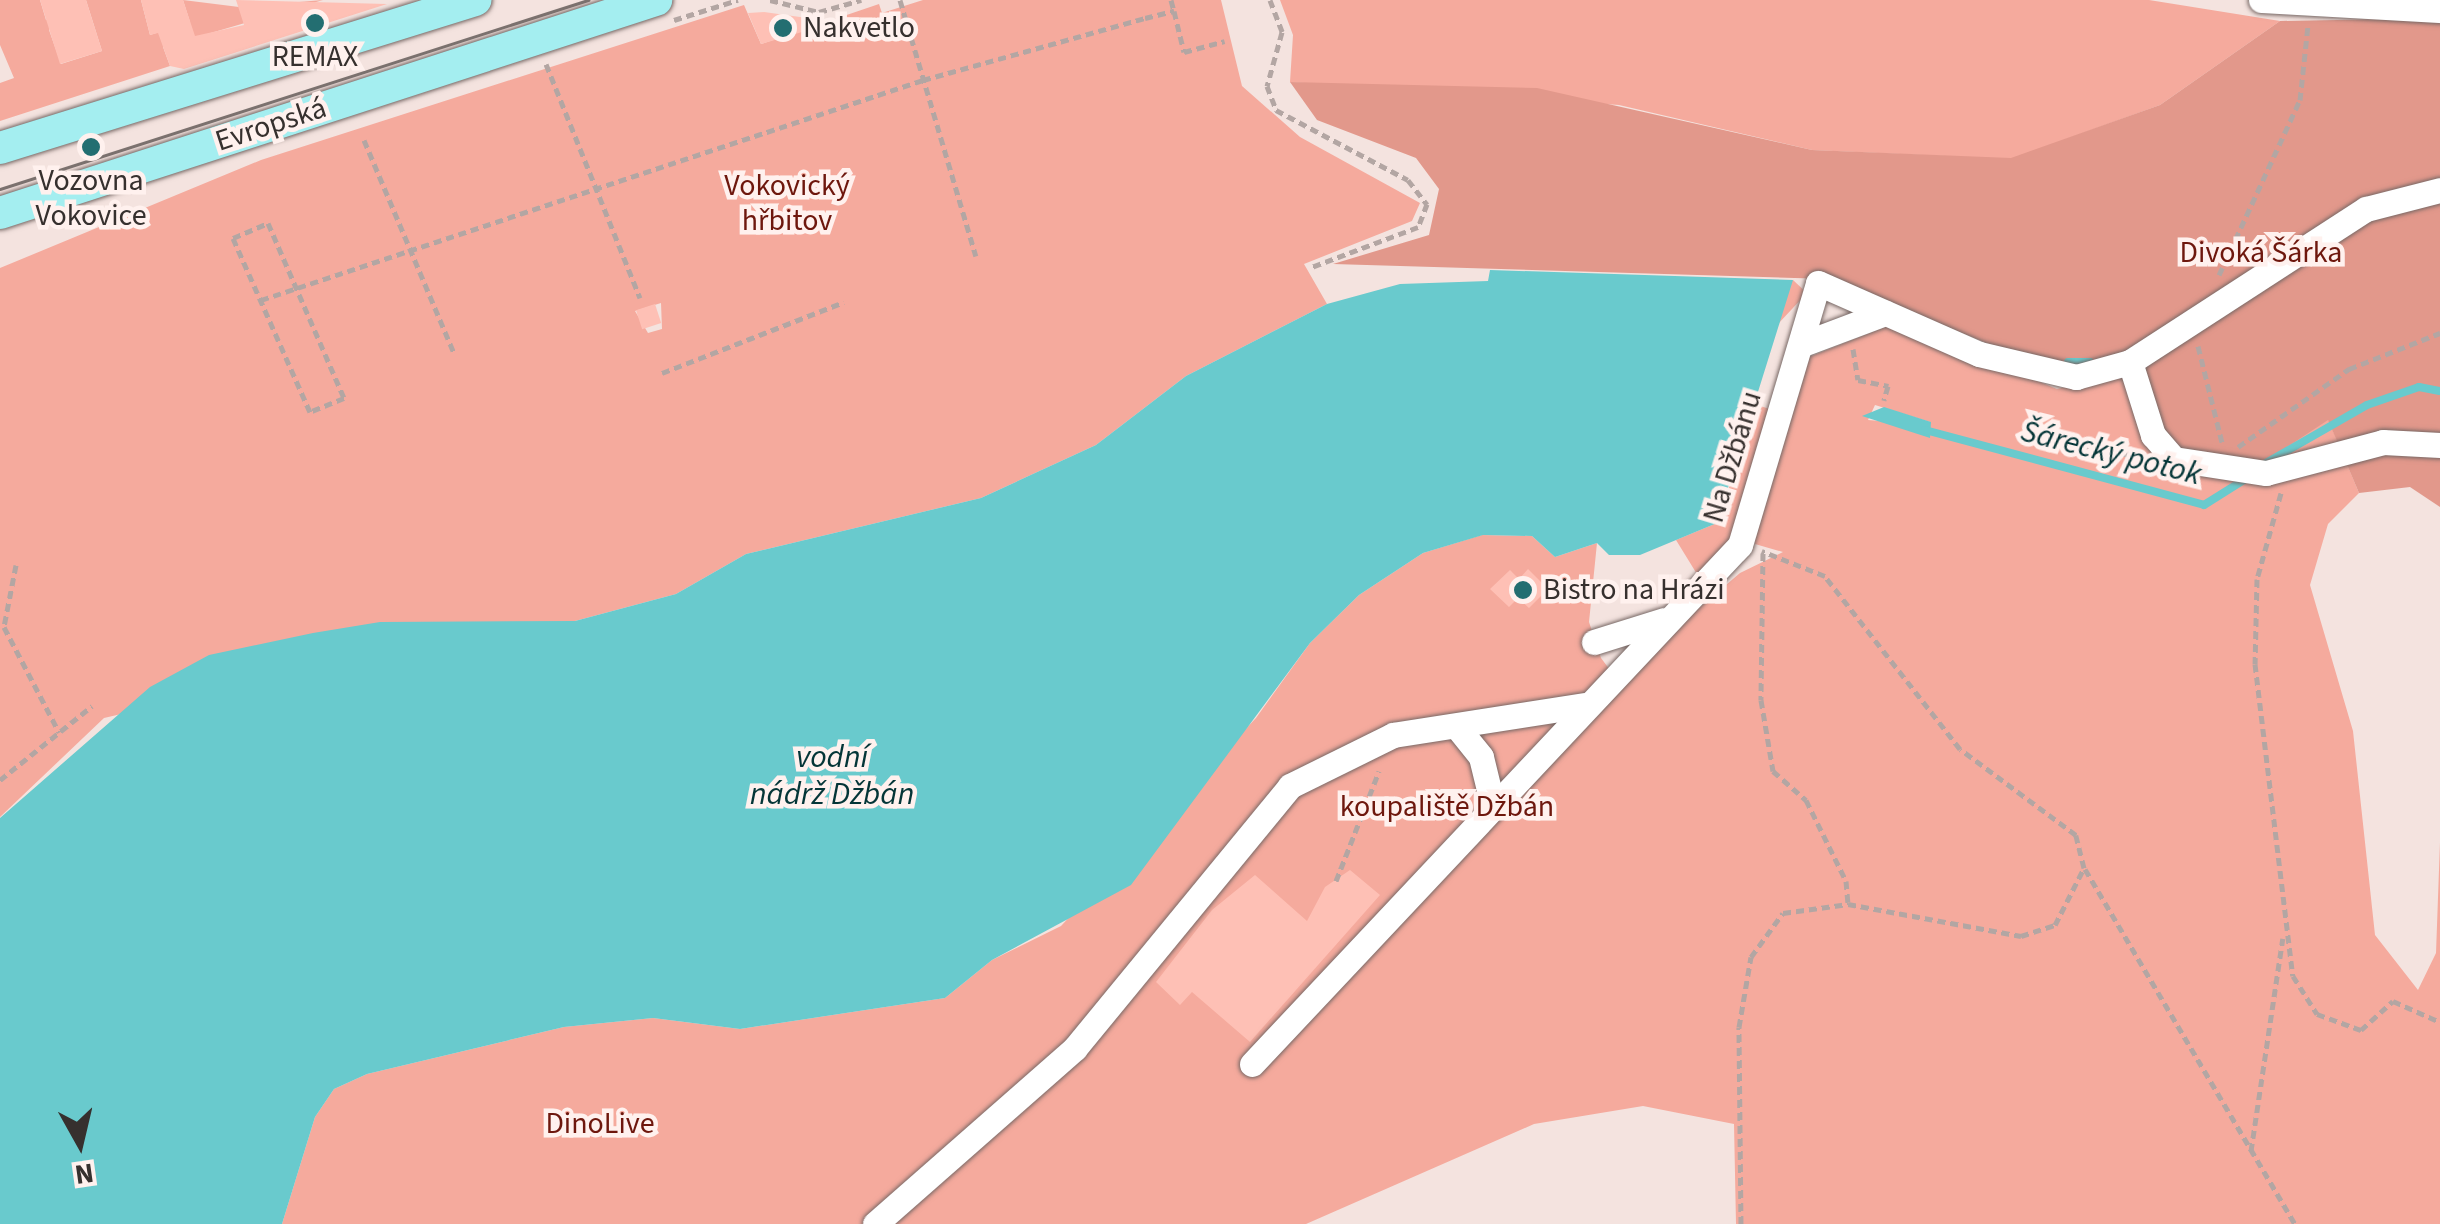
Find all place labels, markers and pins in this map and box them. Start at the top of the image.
place label: Nakvetlo [803,10,915,46]
marker: REMAX [304,12,326,34]
marker: Nakvetlo [772,17,794,39]
place label: REMAX [272,39,358,75]
marker: Vozovna Vokovice [80,136,102,158]
place label: Vozovna Vokovice [35,163,147,234]
place label: Bistro na Hrázi [1543,572,1725,608]
marker: Bistro na Hrázi [1512,579,1534,601]

